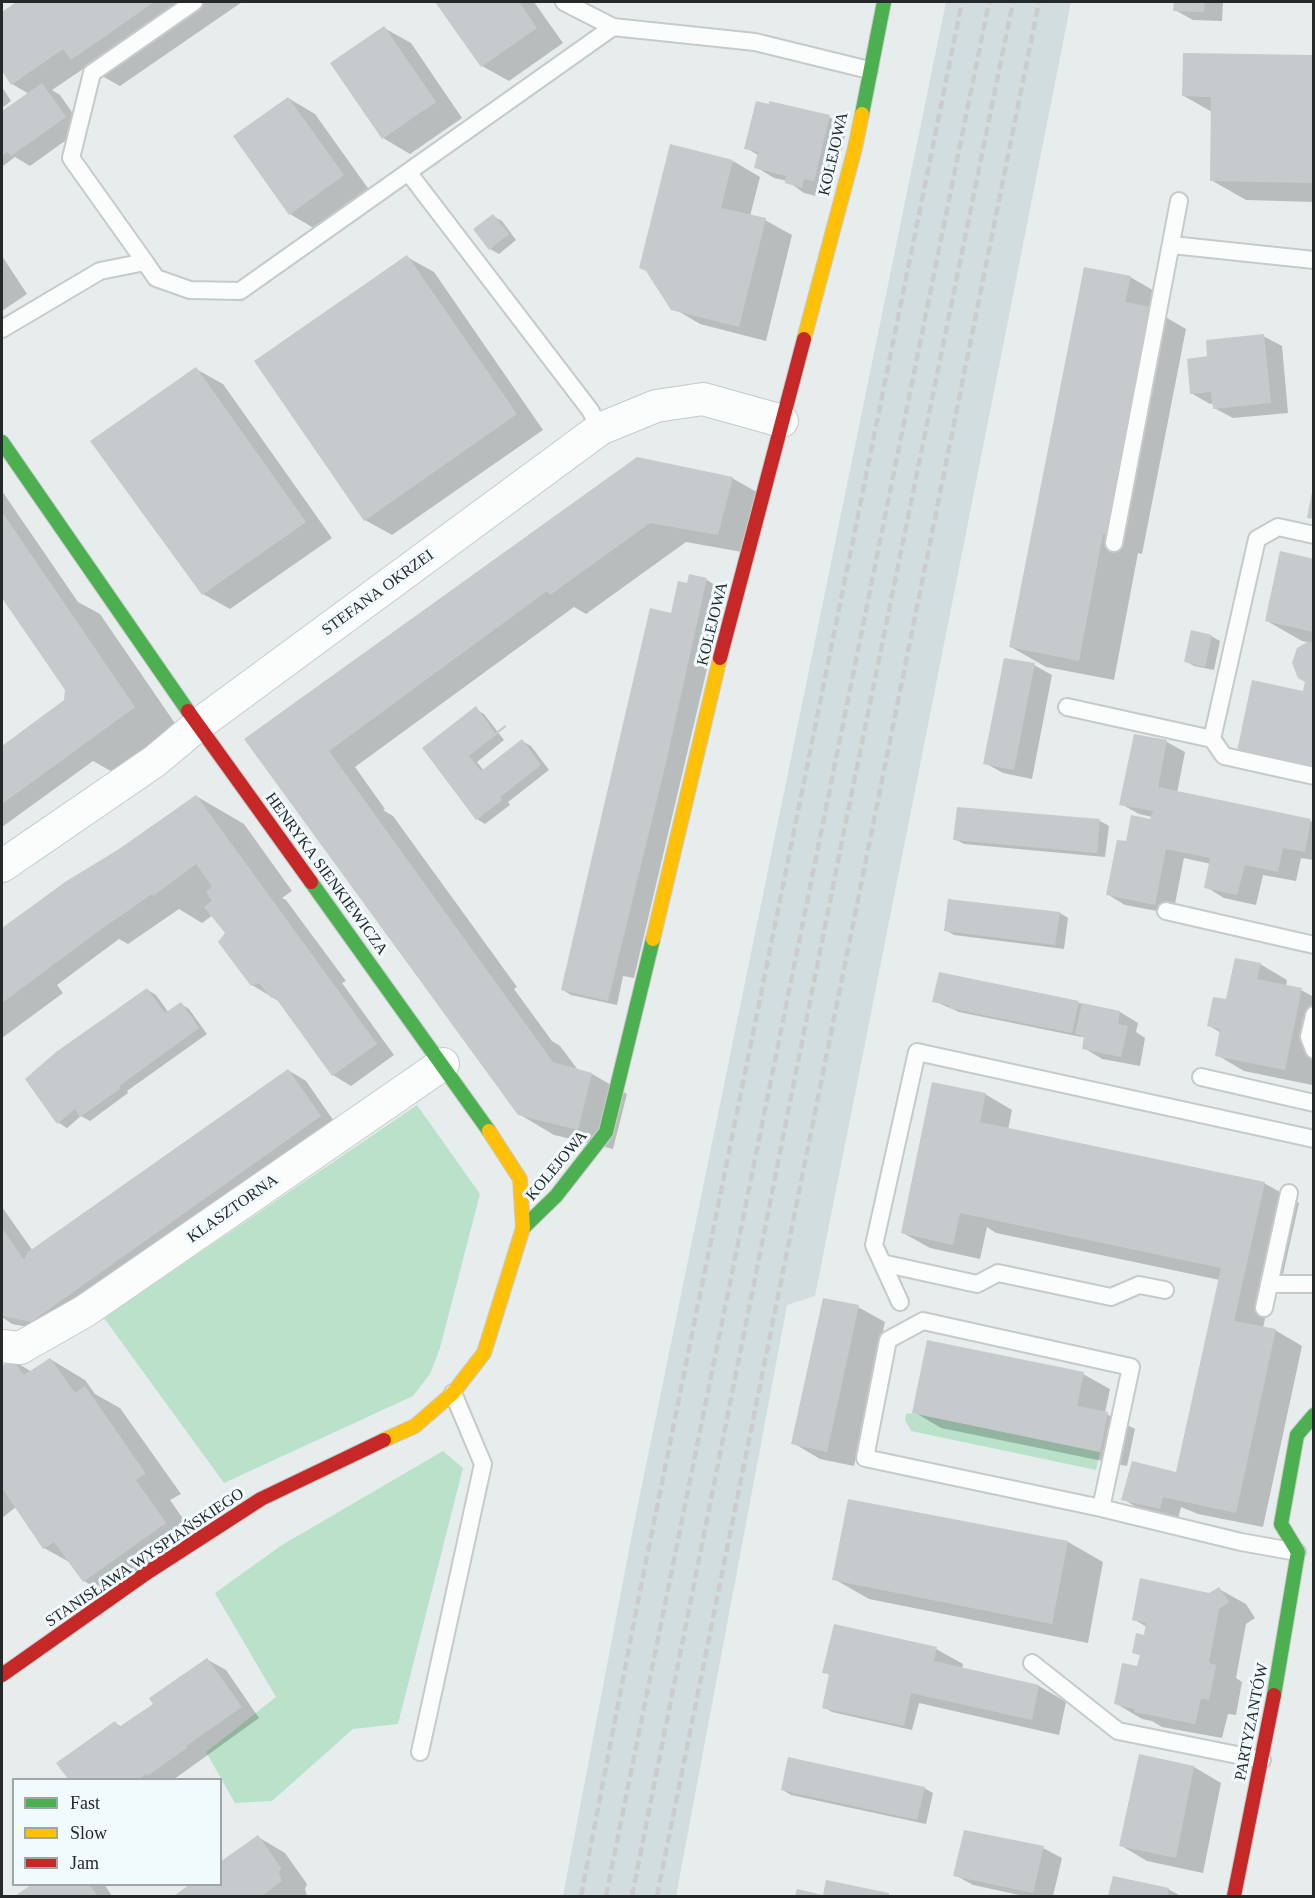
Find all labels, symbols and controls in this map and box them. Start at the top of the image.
street label: KOLEJOWA [815,110,853,198]
street label: STEFANA OKRZEI [318,546,438,640]
street label: KOLEJOWA [693,580,733,668]
street label: HENRYKA SIENKIEWICZA [261,789,391,959]
street label: KOLEJOWA [522,1127,592,1205]
street label: KLASZTORNA [184,1171,282,1247]
street label: STANISŁAWA WYSPIAŃSKIEGO [42,1484,248,1632]
street label: PARTYZANTÓW [1231,1662,1273,1782]
legend [12,1778,222,1886]
text: Fast [70,1793,100,1813]
text: Slow [70,1823,107,1843]
text: Jam [70,1853,99,1873]

